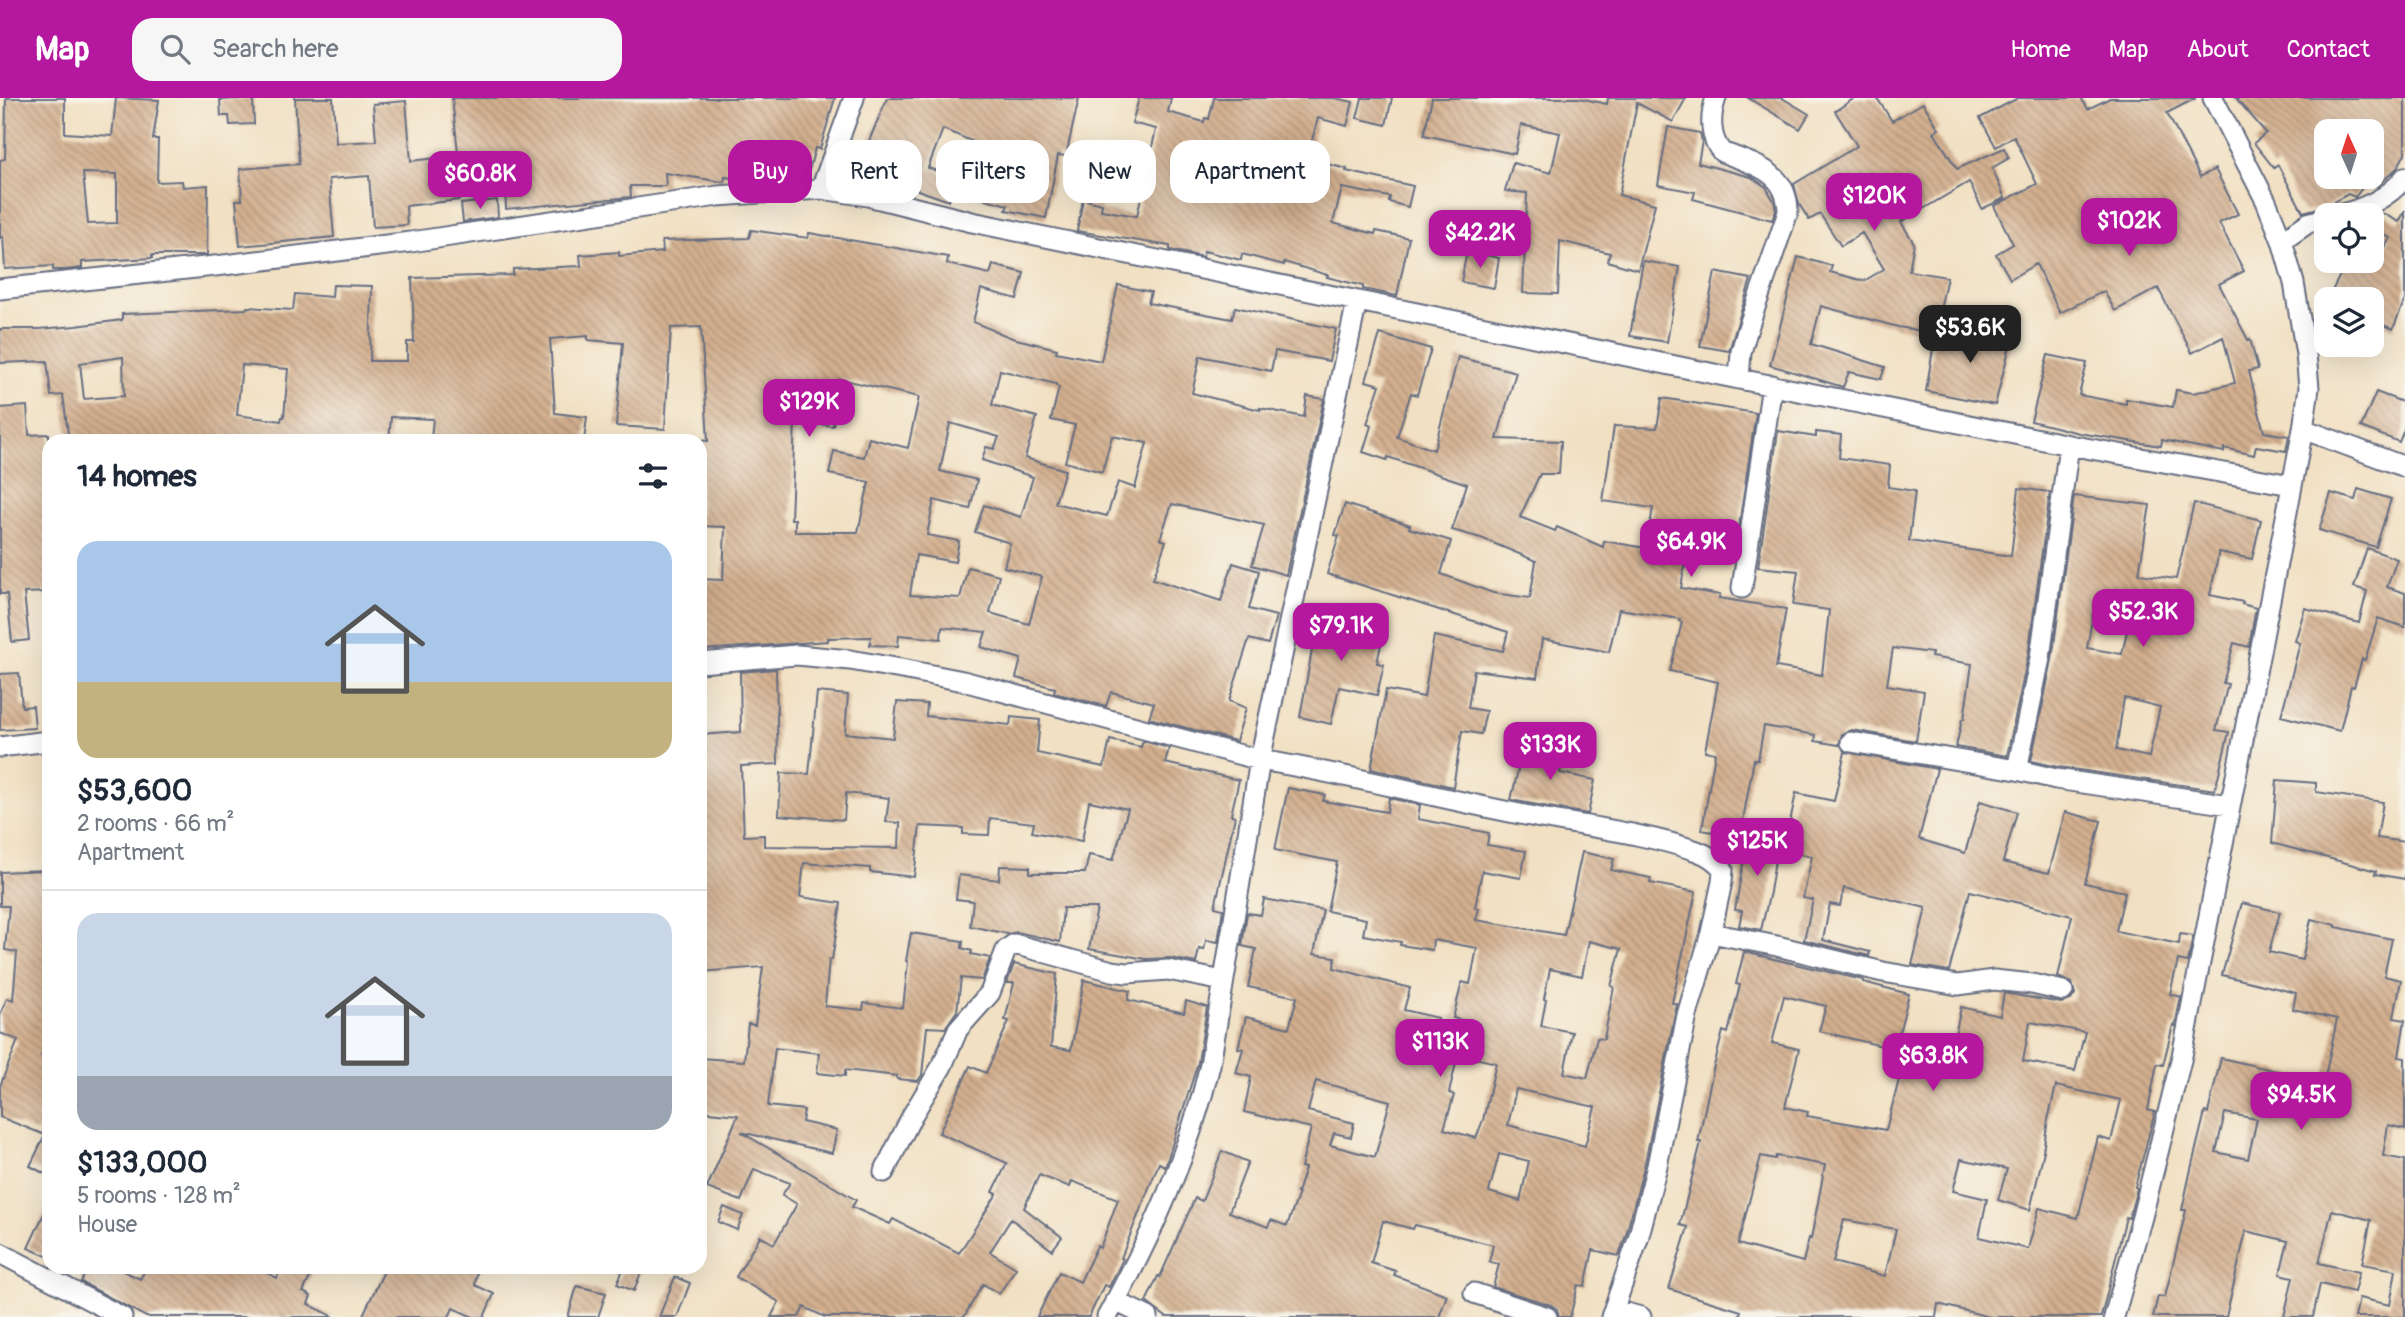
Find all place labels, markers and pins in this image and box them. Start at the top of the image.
pin: $60.8K [423,152,537,211]
pin: $120K [1825,174,1923,233]
pin: $102K [2080,198,2178,258]
pin: $42.2K [1423,211,1537,270]
pin: $53.6K [1913,306,2027,365]
pin: $129K [760,380,858,439]
pin: $64.9K [1634,519,1748,579]
pin: $52.3K [2086,589,2200,649]
pin: $79.1K [1284,603,1398,663]
pin: $133K [1501,722,1599,782]
pin: $125K [1708,818,1806,878]
pin: $113K [1391,1020,1489,1079]
pin: $63.8K [1876,1034,1990,1093]
pin: $94.5K [2244,1072,2358,1132]

